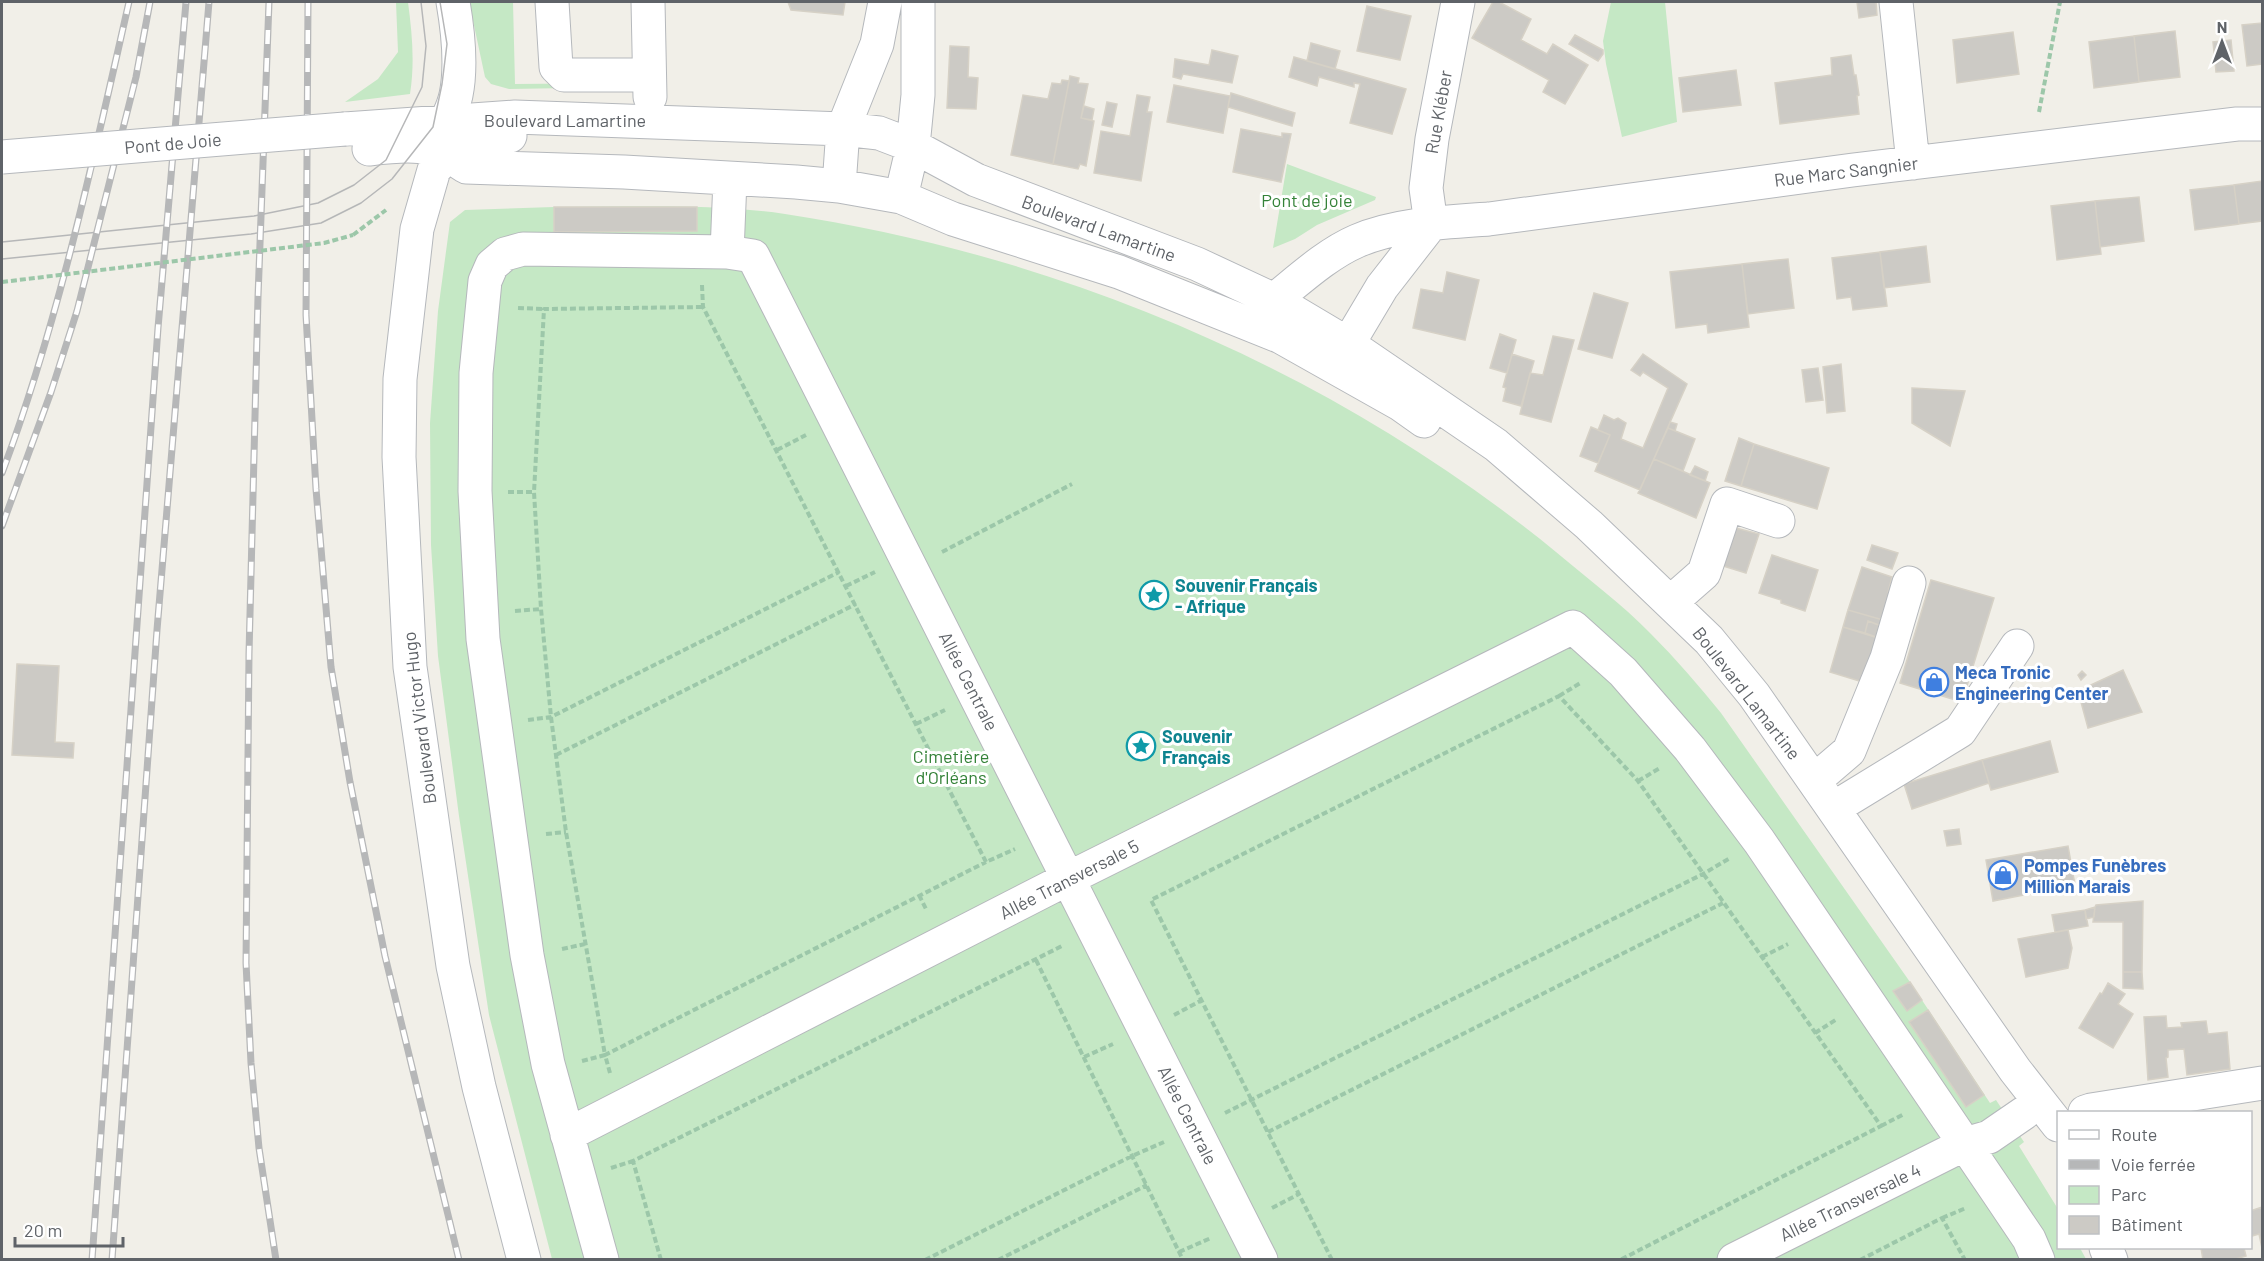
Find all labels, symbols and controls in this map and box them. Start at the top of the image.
north arrow [2192,12,2252,72]
text: N [2217,17,2227,36]
street label: Rue Kléber [1420,68,1456,155]
street label: Boulevard Lamartine [484,109,646,131]
street label: Pont de Joie [124,128,222,158]
street label: Rue Marc Sangnier [1773,151,1920,191]
park label: Pont de joie [1261,189,1353,211]
street label: Boulevard Lamartine [1019,190,1179,266]
place label: Souvenir Français - Afrique [1175,574,1318,617]
place icon: Souvenir Français - Afrique [1138,579,1170,611]
street label: Boulevard Lamartine [1688,622,1806,764]
street label: Allée Centrale [935,628,1003,734]
street label: Boulevard Victor Hugo [398,631,440,805]
place label: Meca Tronic Engineering Center [1955,661,2108,704]
shop icon: Meca Tronic Engineering Center [1918,666,1950,698]
place label: Souvenir Français [1162,725,1233,768]
place icon: Souvenir Français [1125,730,1157,762]
park label: Cimetière d'Orléans [913,745,989,788]
street label: Allée Transversale 5 [996,834,1142,924]
place label: Pompes Funèbres Million Marais [2024,854,2166,897]
shop icon: Pompes Funèbres Million Marais [1987,859,2019,891]
street label: Allée Centrale [1154,1062,1222,1168]
legend [2057,1111,2252,1249]
text: Route [2111,1123,2157,1145]
text: Voie ferrée [2111,1153,2196,1175]
street label: Allée Transversale 4 [1776,1158,1924,1246]
text: Parc [2111,1183,2147,1205]
scale bar [15,1210,123,1248]
text: Bâtiment [2111,1213,2183,1235]
text: 20 m [24,1219,62,1241]

